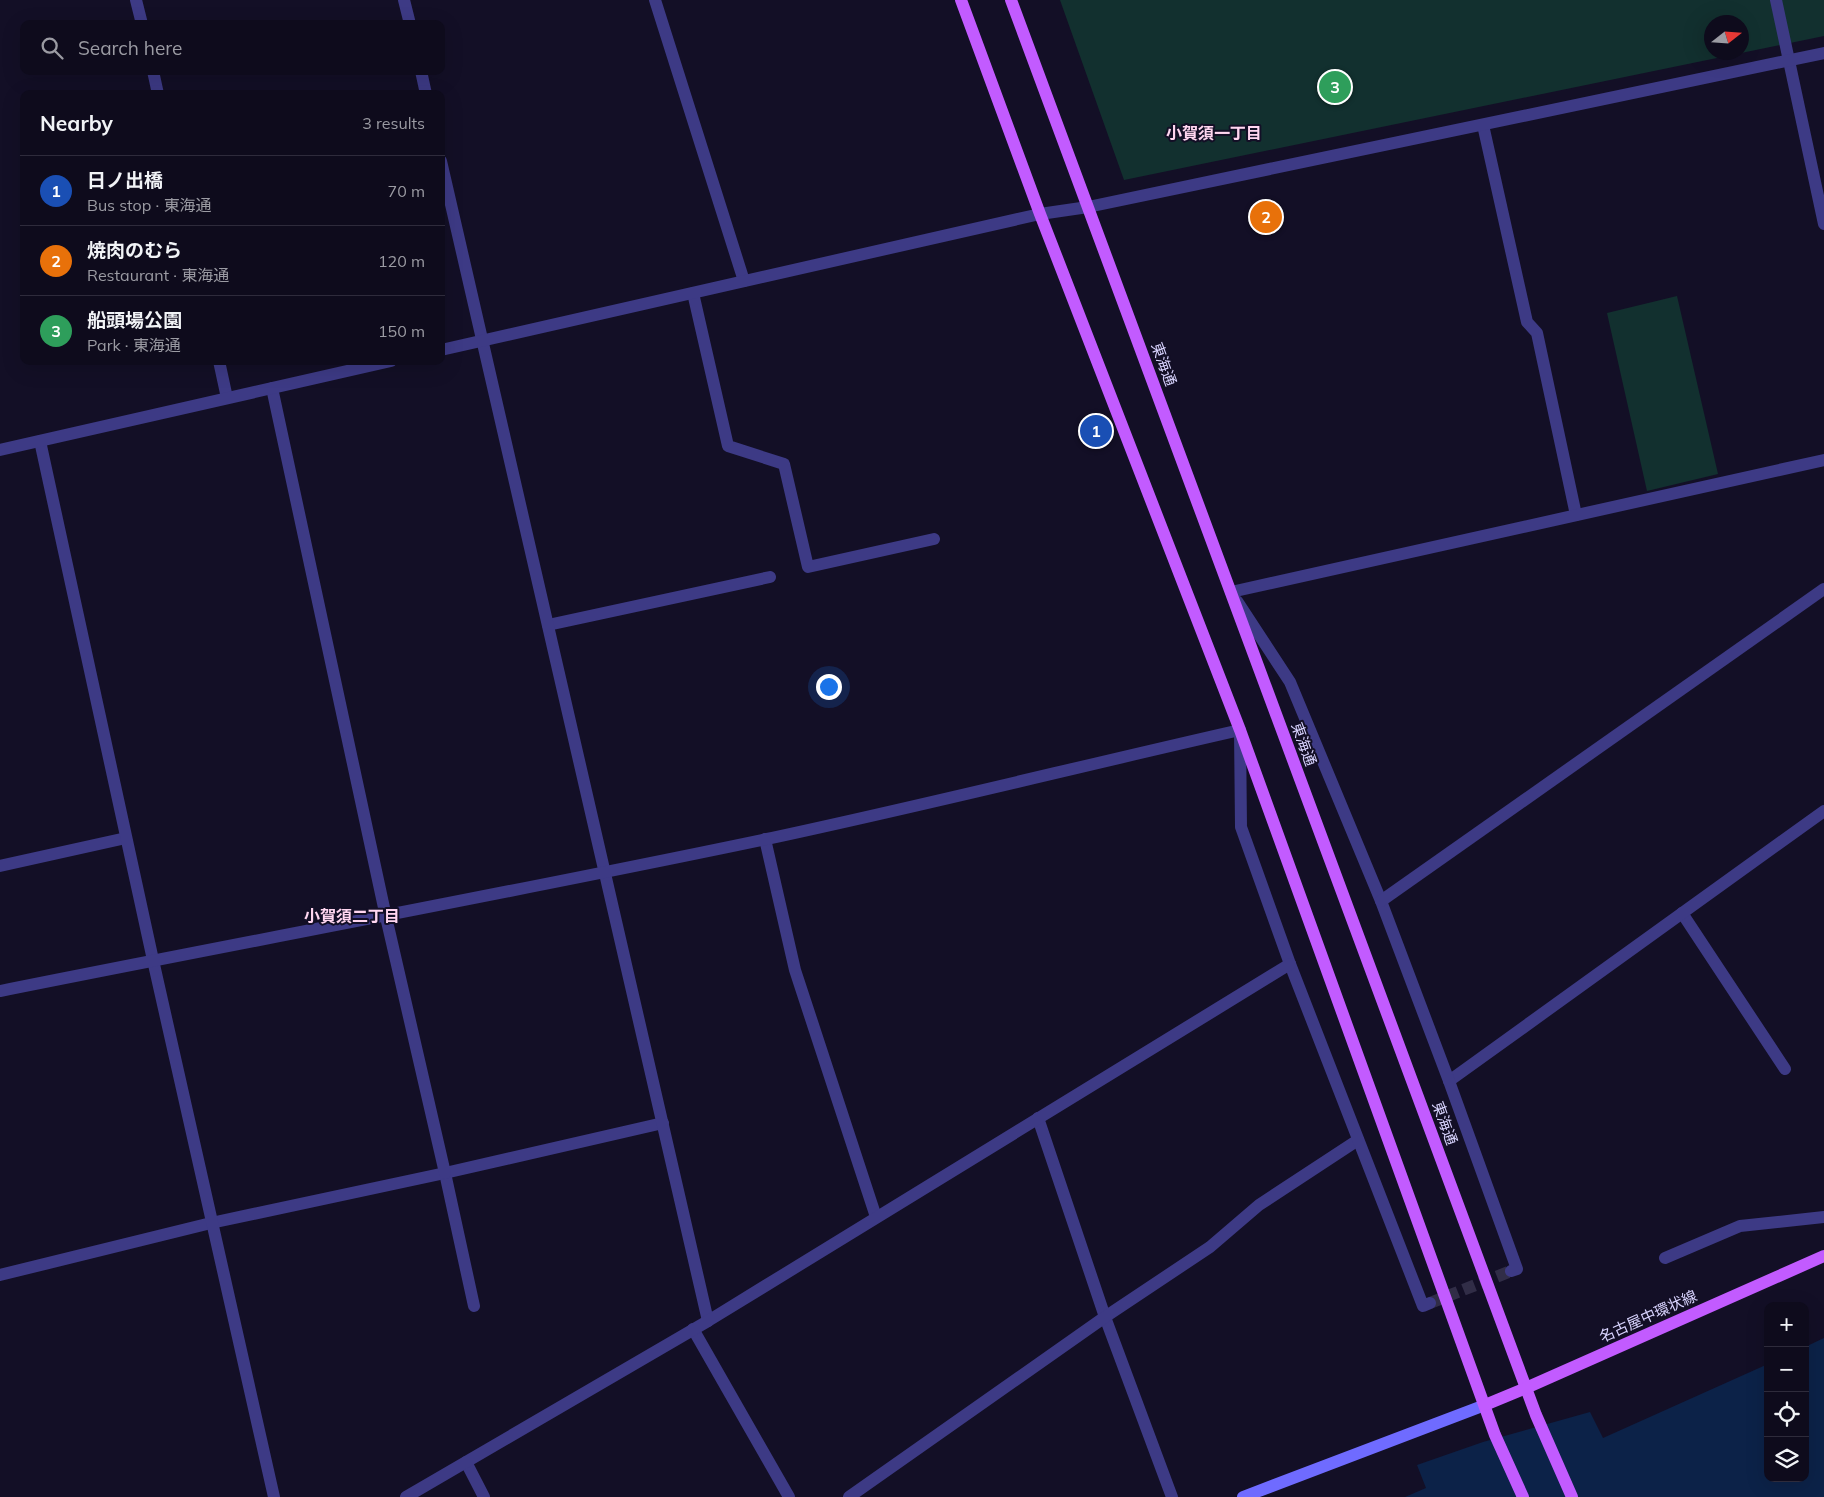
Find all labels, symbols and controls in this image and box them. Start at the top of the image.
north arrow [1704,15,1749,60]
search box [20,20,445,75]
icon: search [38,34,66,62]
text: Search here [78,36,182,60]
pin: 3 [1319,68,1351,106]
text: Nearby [40,110,113,136]
text: 3 results [362,113,425,133]
district label: 小賀須一丁目 [1166,123,1262,143]
text: 日ノ出橋 [87,168,163,192]
text: 1 [51,181,61,201]
text: 70 m [388,181,425,201]
text: Bus stop · 東海通 [87,195,211,215]
pin: 2 [1250,198,1282,236]
text: 焼肉のむら [87,238,182,262]
text: 2 [51,251,61,271]
text: 120 m [378,251,425,271]
text: Restaurant · 東海通 [87,265,229,285]
text: 船頭場公園 [87,308,182,332]
text: 3 [51,321,61,341]
text: 150 m [378,321,425,341]
text: Park · 東海通 [87,335,181,355]
street label: 東海通 [1147,340,1181,388]
pin: 1 [1080,412,1112,450]
your location [816,674,842,700]
street label: 東海通 [1287,720,1321,768]
district label: 小賀須二丁目 [304,906,400,926]
street label: 東海通 [1428,1099,1462,1147]
street label: 名古屋中環状線 [1596,1286,1700,1346]
map controls [1764,1302,1809,1482]
button: + [1764,1302,1809,1347]
button: − [1764,1347,1809,1392]
button: locate [1764,1392,1809,1437]
button: layers [1764,1437,1809,1482]

